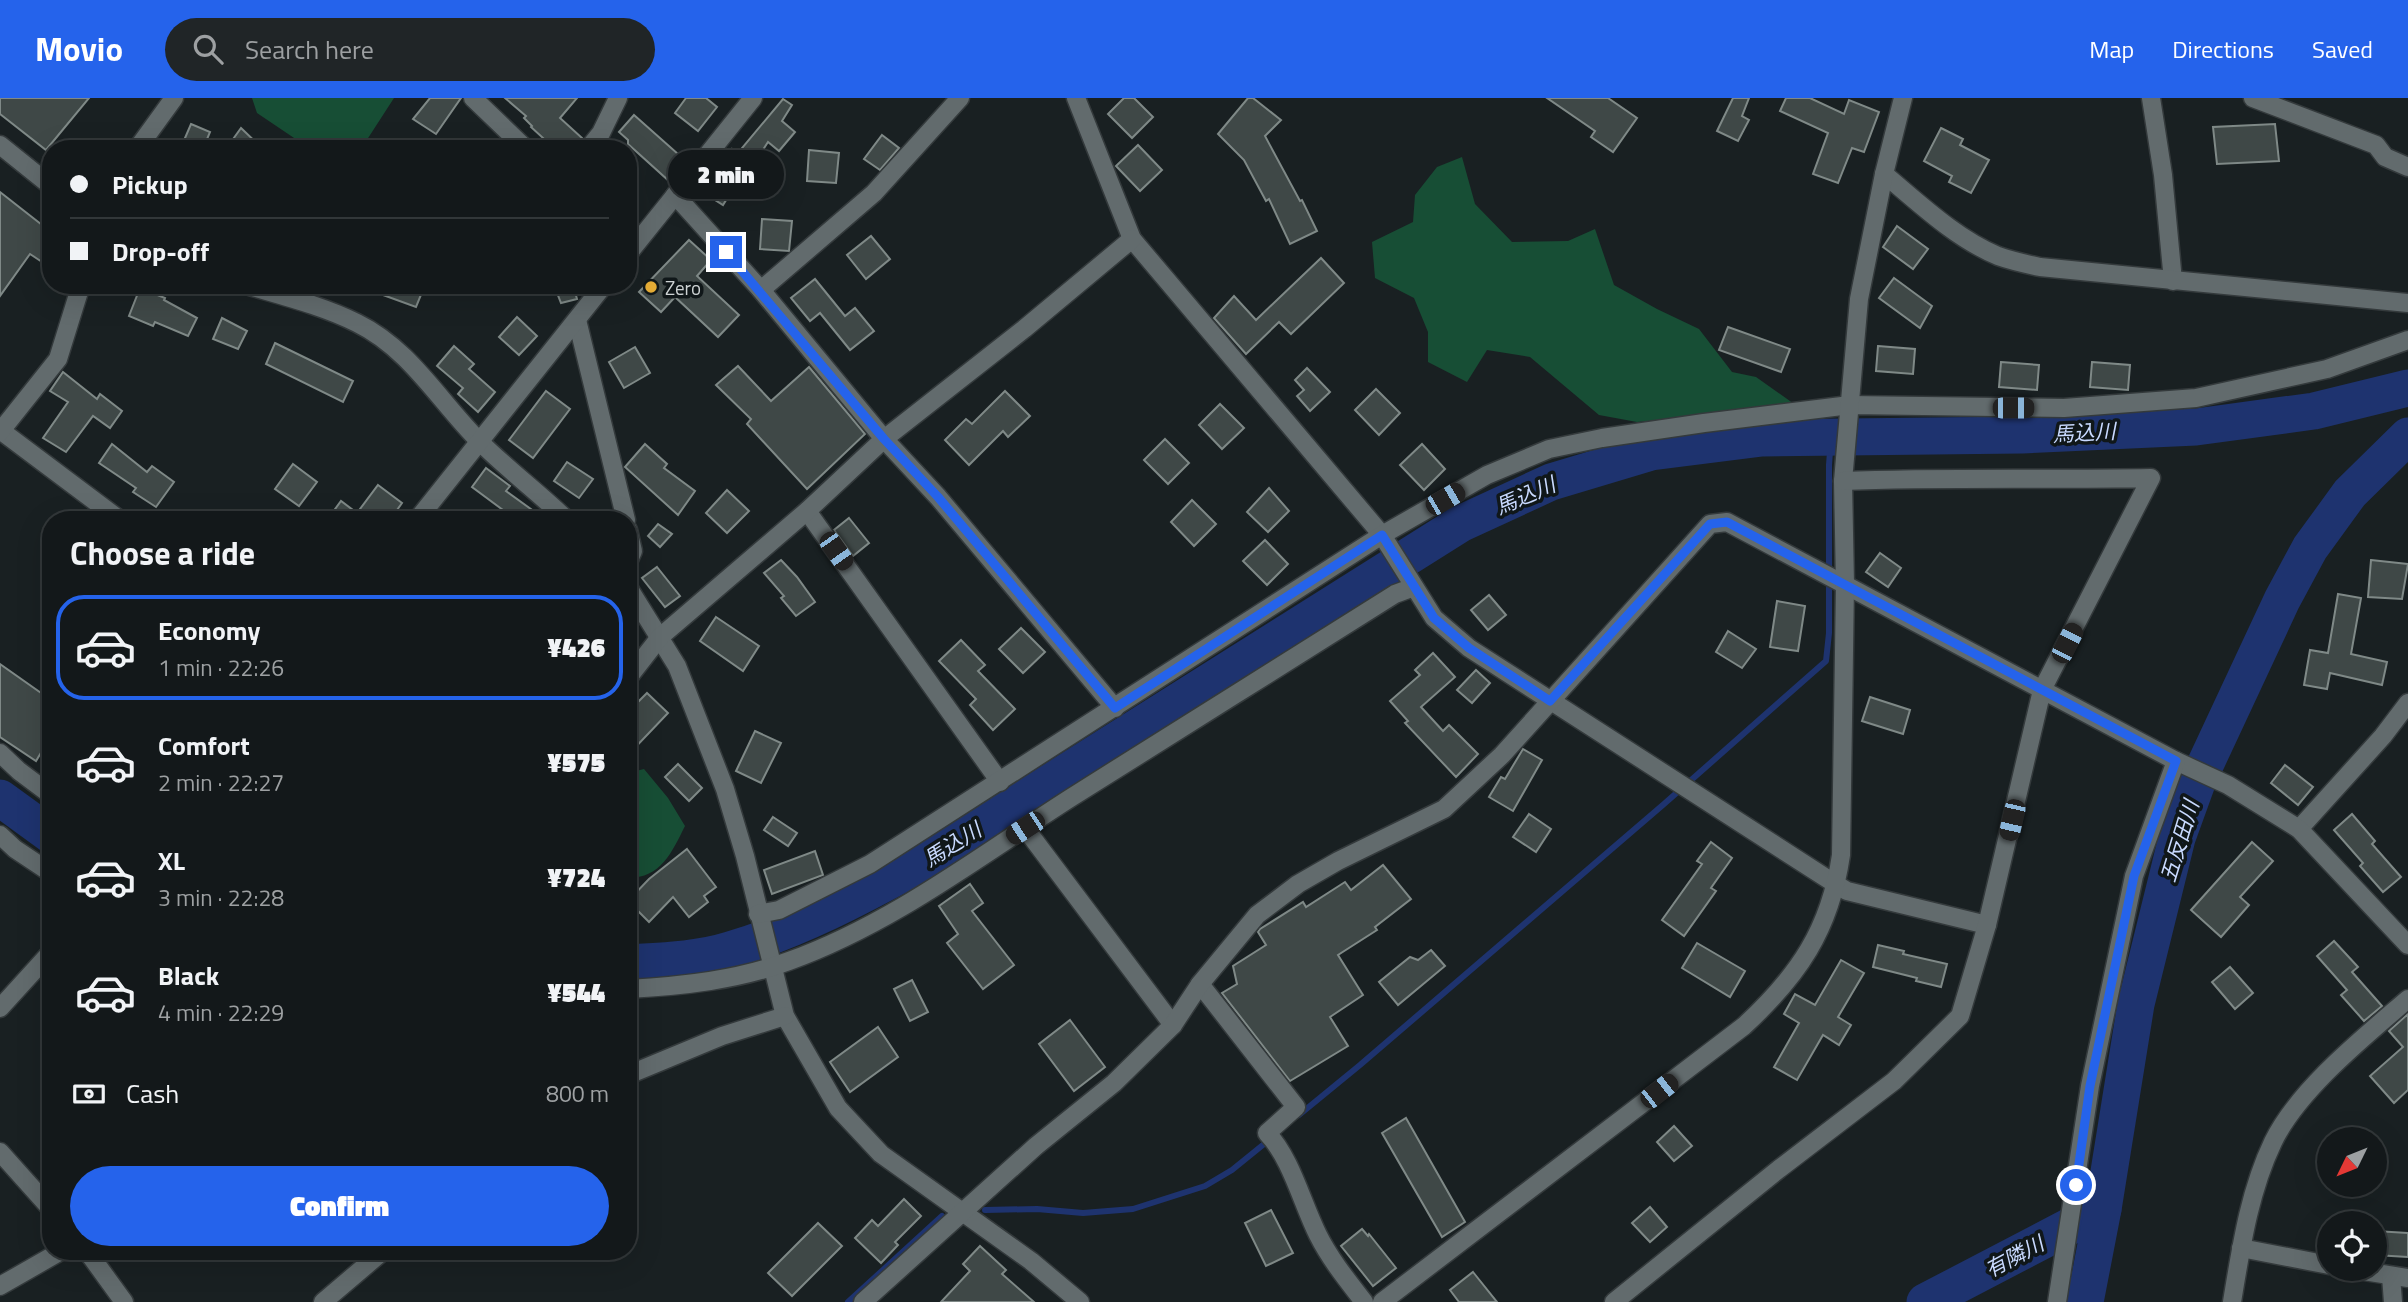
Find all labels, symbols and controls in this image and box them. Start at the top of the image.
search box [165,18,655,81]
text: Movio [35,24,123,74]
icon: search [189,30,227,68]
text: Search here [245,30,374,69]
text: Map [2089,31,2134,67]
text: Directions [2172,31,2274,67]
text: Saved [2312,31,2373,67]
callout: 2 min [668,150,784,200]
text: 2 min [697,157,755,192]
text: Pickup [112,165,188,204]
text: Drop-off [112,232,209,271]
route end [710,236,742,268]
place label: Zero [665,273,701,302]
marker: Zero [643,279,659,295]
car [1993,398,2035,419]
water label: 馬込川 [2052,414,2118,450]
water label: 馬込川 [1490,467,1562,522]
car [1422,479,1469,519]
car [816,528,857,574]
text: Choose a ride [70,529,255,577]
text: Economy [158,611,260,650]
icon: car [74,616,137,679]
car [2049,620,2086,666]
text: ¥426 [547,628,605,667]
text: 1 min · 22:26 [158,650,284,685]
text: Comfort [158,726,250,765]
icon: car [74,731,137,794]
text: ¥575 [547,743,605,782]
text: 2 min · 22:27 [158,765,284,800]
water label: 五反田川 [2151,794,2207,886]
car [1998,797,2027,843]
car [1002,808,1049,848]
water label: 馬込川 [917,813,989,874]
text: XL [158,841,185,880]
icon: car [74,846,137,909]
text: ¥724 [547,858,605,897]
text: 3 min · 22:28 [158,880,284,915]
text: Black [158,956,219,995]
icon: car [74,961,137,1024]
text: ¥544 [547,973,605,1012]
text: 4 min · 22:29 [158,995,284,1030]
car [1636,1070,1683,1112]
text: Cash [126,1074,179,1113]
icon: cash [70,1075,108,1113]
text: 800 m [546,1076,609,1111]
north arrow [2317,1127,2387,1197]
map controls [2317,1127,2387,1281]
button: Confirm [70,1166,609,1246]
route start [2060,1169,2092,1201]
button: locate [2317,1211,2387,1281]
water label: 有隣川 [1979,1226,2051,1285]

